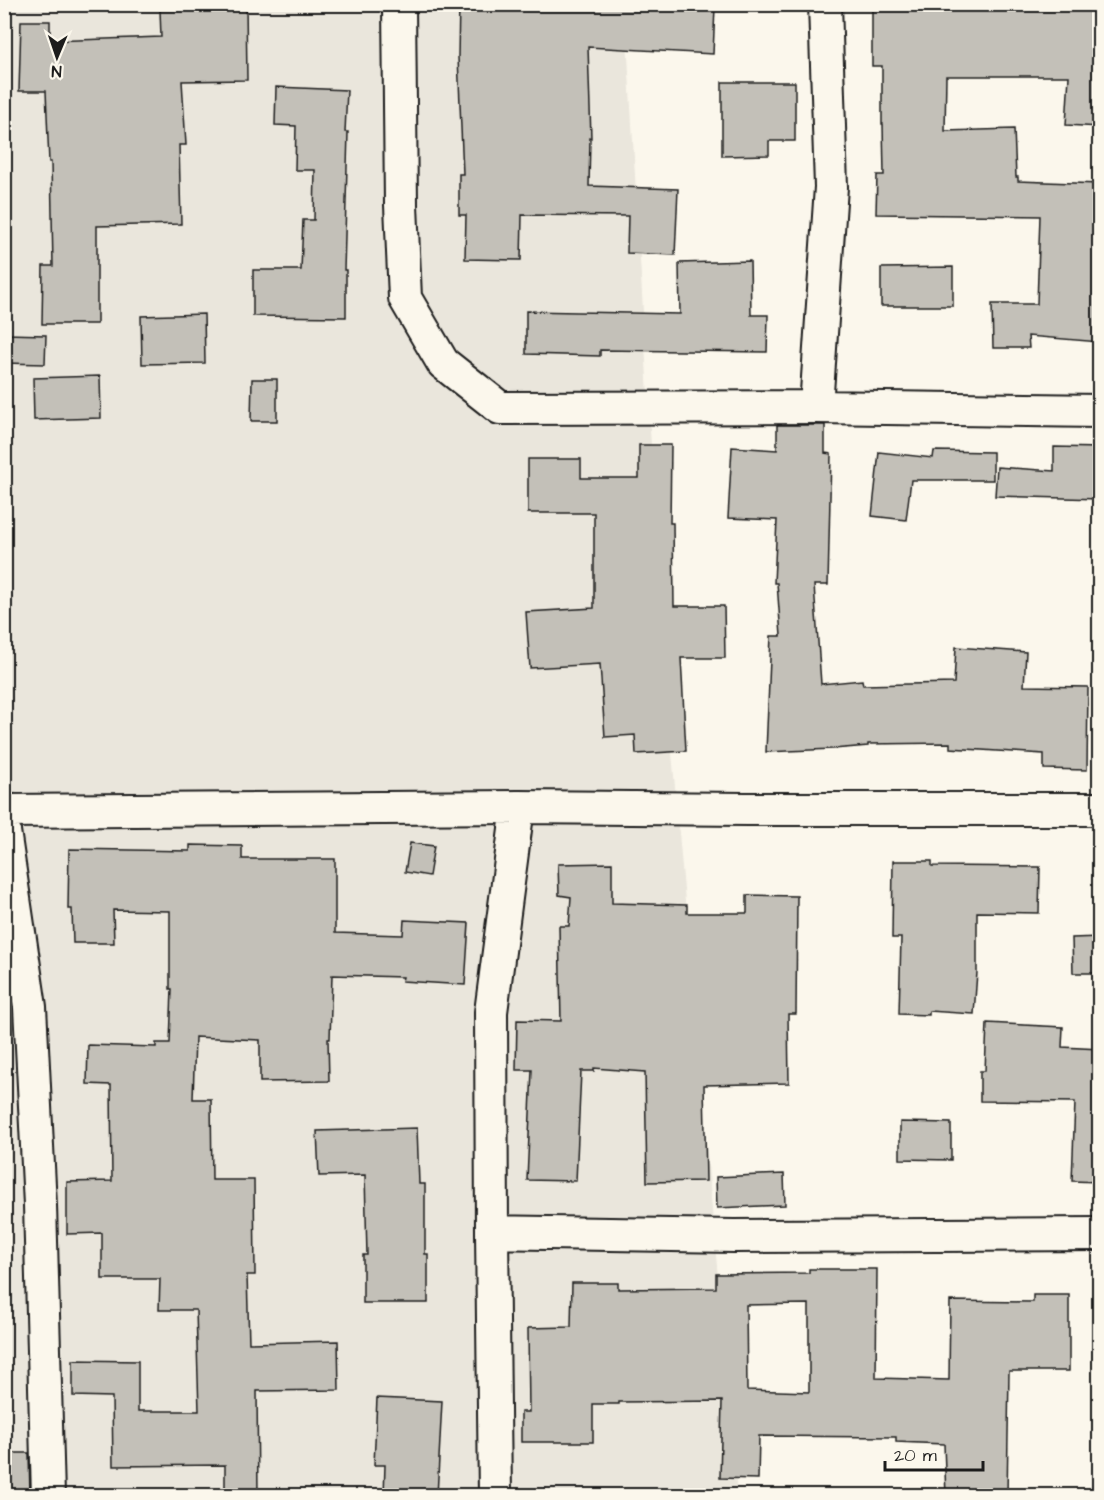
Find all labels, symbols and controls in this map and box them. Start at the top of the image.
north arrow [27,27,87,87]
text: N [51,60,62,82]
scale bar [885,1434,982,1472]
text: 20 m [894,1443,937,1468]

